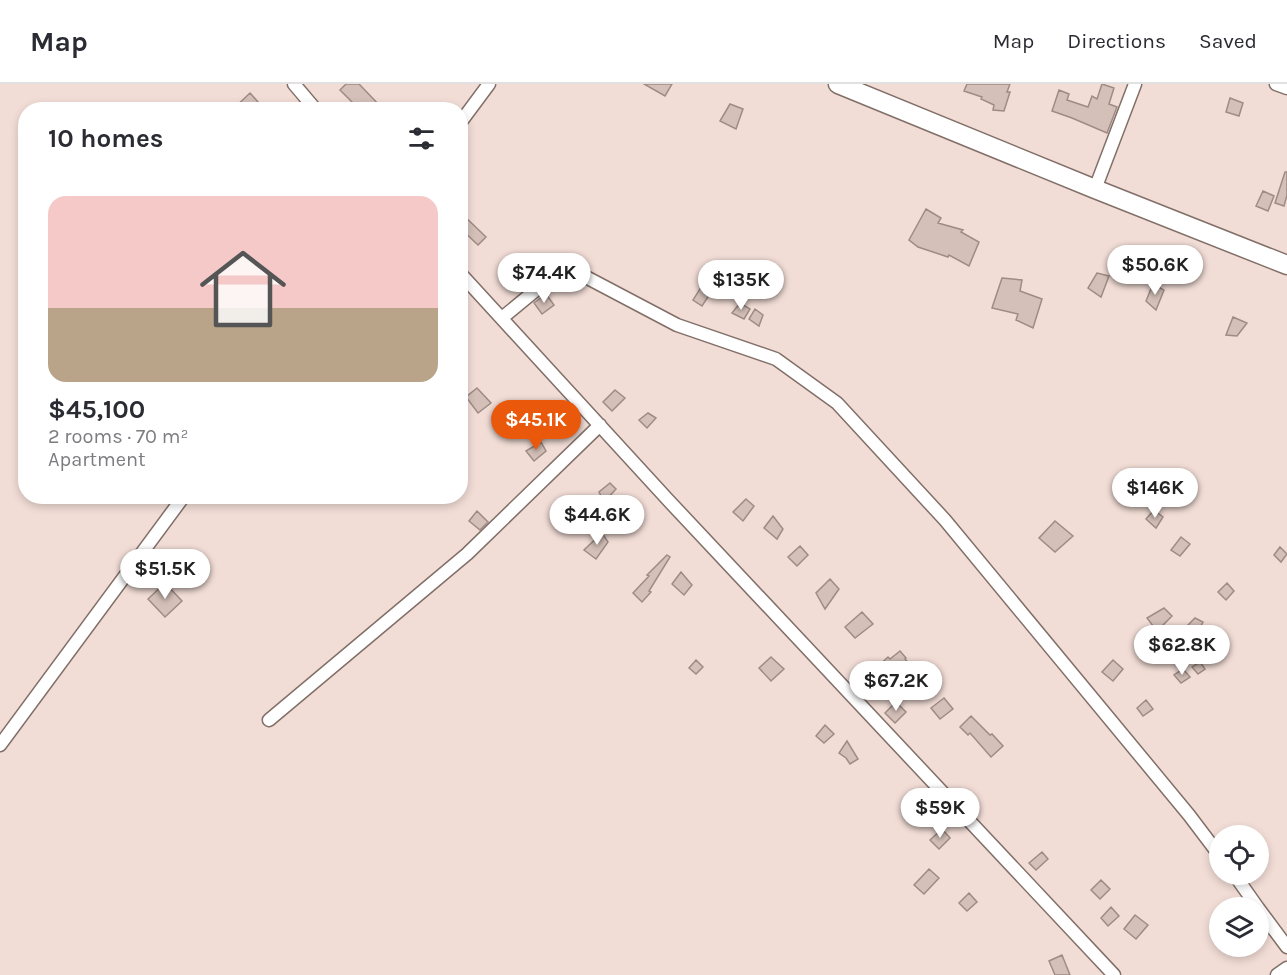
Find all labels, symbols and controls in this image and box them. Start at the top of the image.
text: Map [30,25,88,58]
text: Map [993,29,1034,53]
text: Directions [1067,29,1166,53]
text: Saved [1199,29,1257,53]
icon: filters [405,122,438,155]
text: 10 homes [48,123,163,154]
icon: home [189,235,297,343]
pin: $50.6K [1106,245,1204,296]
pin: $74.4K [495,253,593,304]
text: $50.6K [1121,253,1189,276]
pin: $135K [699,260,783,311]
text: $74.4K [512,261,576,284]
text: $135K [712,268,770,291]
text: $45,100 [48,394,145,425]
pin: $45.1K [487,400,585,451]
text: $45.1K [505,408,567,431]
text: 2 rooms · 70 m² [48,425,188,448]
text: Apartment [48,448,146,471]
pin: $146K [1113,468,1197,519]
text: $146K [1126,476,1184,499]
pin: $44.6K [548,495,646,546]
text: $44.6K [563,503,631,526]
pin: $51.5K [116,549,214,600]
text: $51.5K [134,557,196,580]
pin: $62.8K [1133,625,1231,676]
text: $62.8K [1148,633,1216,656]
pin: $67.2K [847,661,945,712]
text: $67.2K [863,669,929,692]
pin: $59K [904,788,976,839]
text: $59K [915,796,965,819]
map controls [1209,825,1269,957]
button: locate [1209,825,1269,885]
button: layers [1209,897,1269,957]

